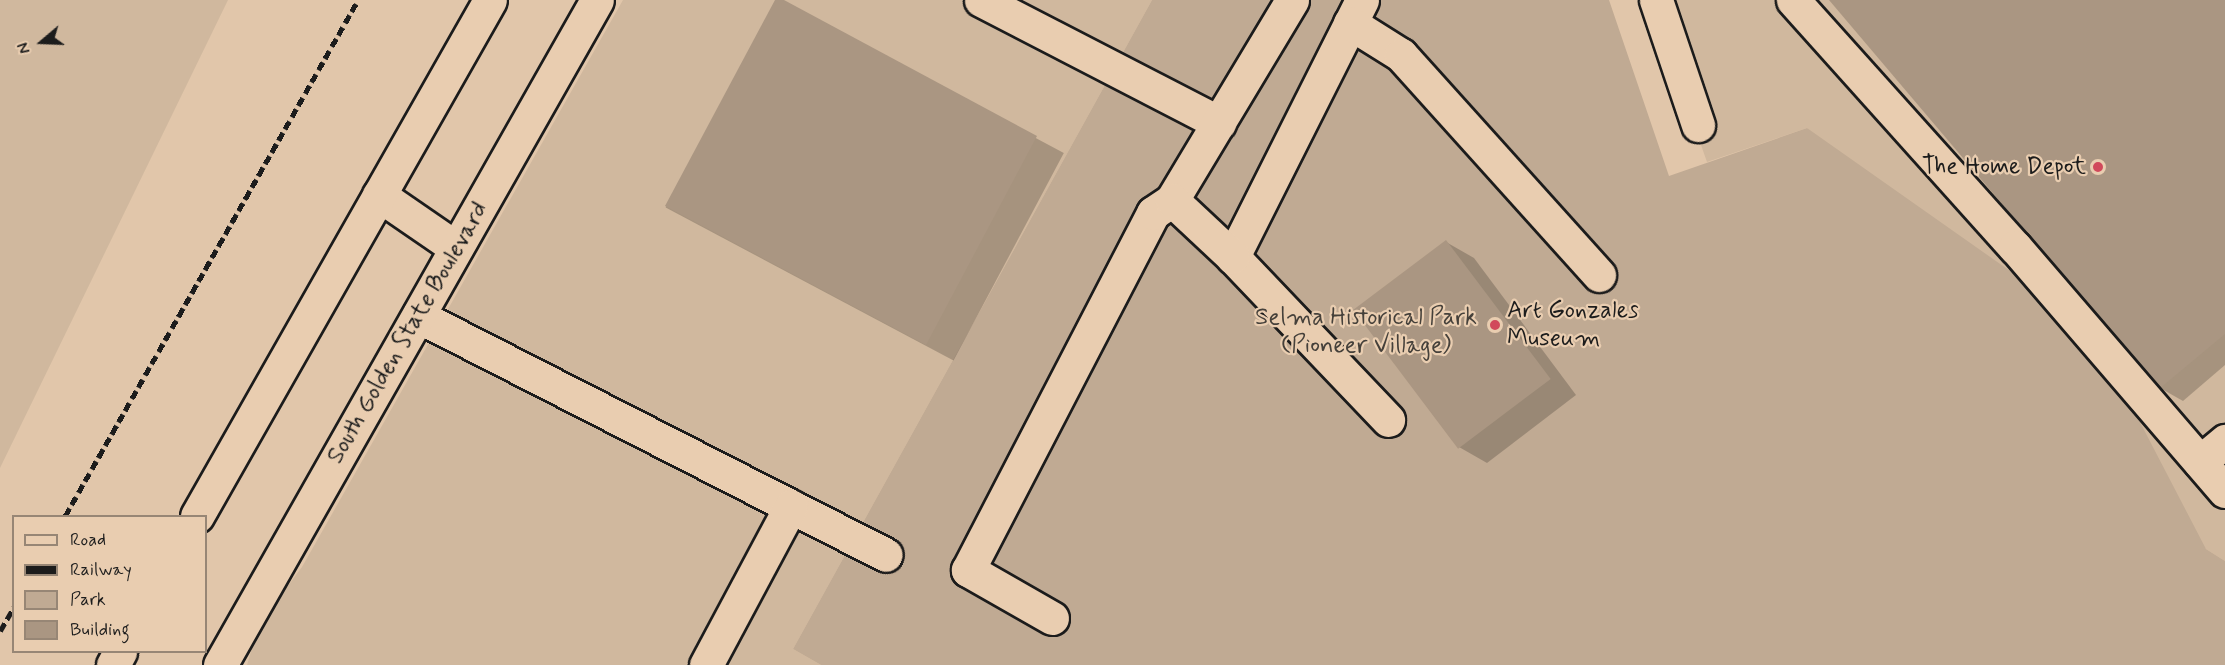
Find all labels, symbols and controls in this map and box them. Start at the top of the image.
north arrow [12,12,72,72]
text: N [13,40,36,56]
place label: The Home Depot [1920,153,2086,181]
marker: The Home Depot [2091,160,2105,174]
street label: South Golden State Boulevard [323,200,493,466]
place label: Art Gonzales Museum [1507,297,1640,353]
park label: Selma Historical Park (Pioneer Village) [1255,304,1477,360]
marker: Art Gonzales Museum [1488,318,1502,332]
legend [12,515,207,653]
text: Road [70,528,106,552]
text: Railway [70,558,132,582]
text: Park [70,588,106,612]
text: Building [70,618,130,642]

